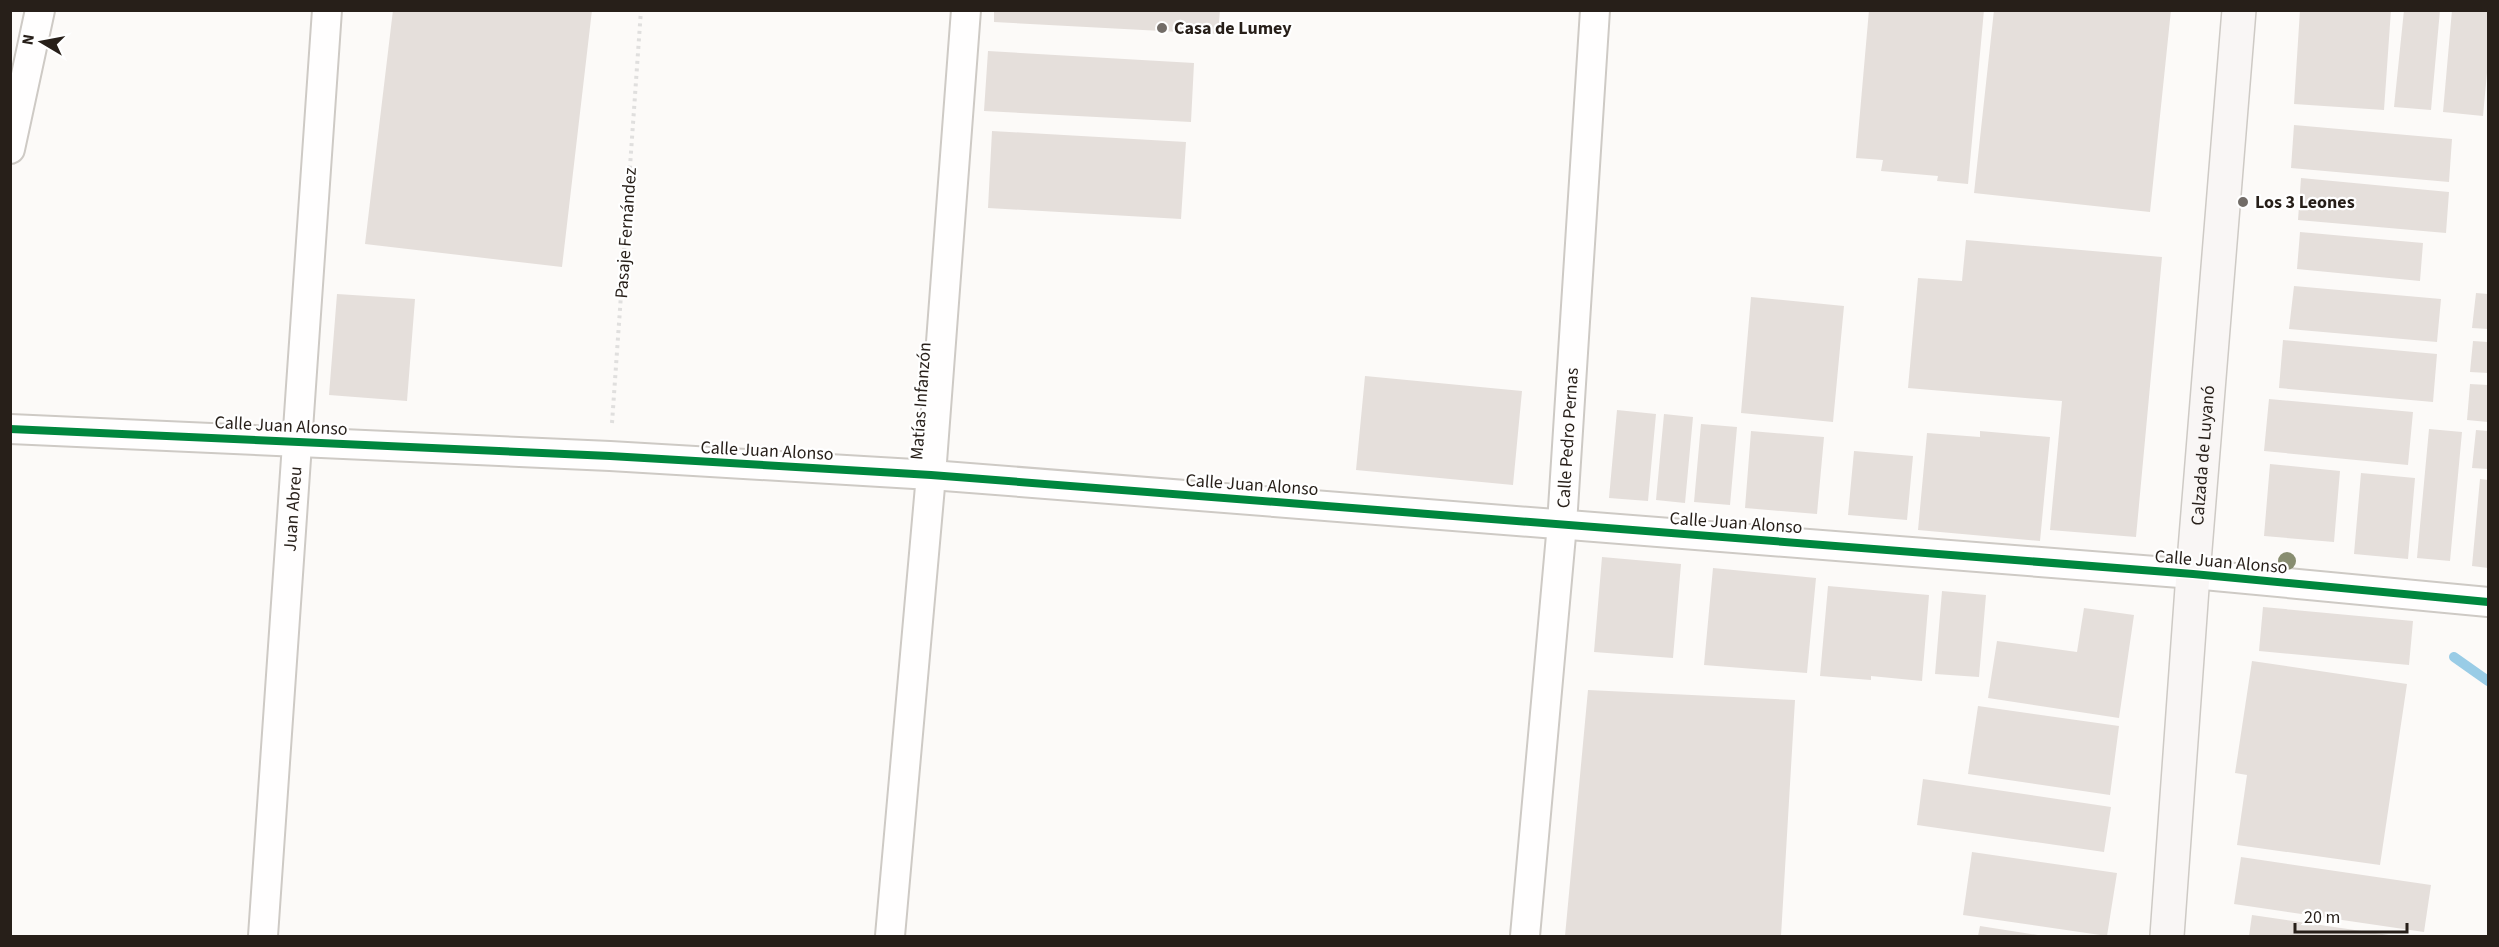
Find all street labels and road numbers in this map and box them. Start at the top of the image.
street label: Pasaje Fernández [609,166,643,299]
street label: Matías Infanzón [904,341,938,461]
street label: Calle Pedro Pernas [1551,367,1585,509]
street label: Calzada de Luyanó [2185,384,2221,526]
street label: Calle Juan Alonso [214,410,348,442]
street label: Calle Juan Alonso [700,435,834,467]
street label: Juan Abreu [277,465,308,553]
street label: Calle Juan Alonso [1185,468,1319,502]
street label: Calle Juan Alonso [1669,506,1803,540]
street label: Calle Juan Alonso [2154,544,2288,580]

